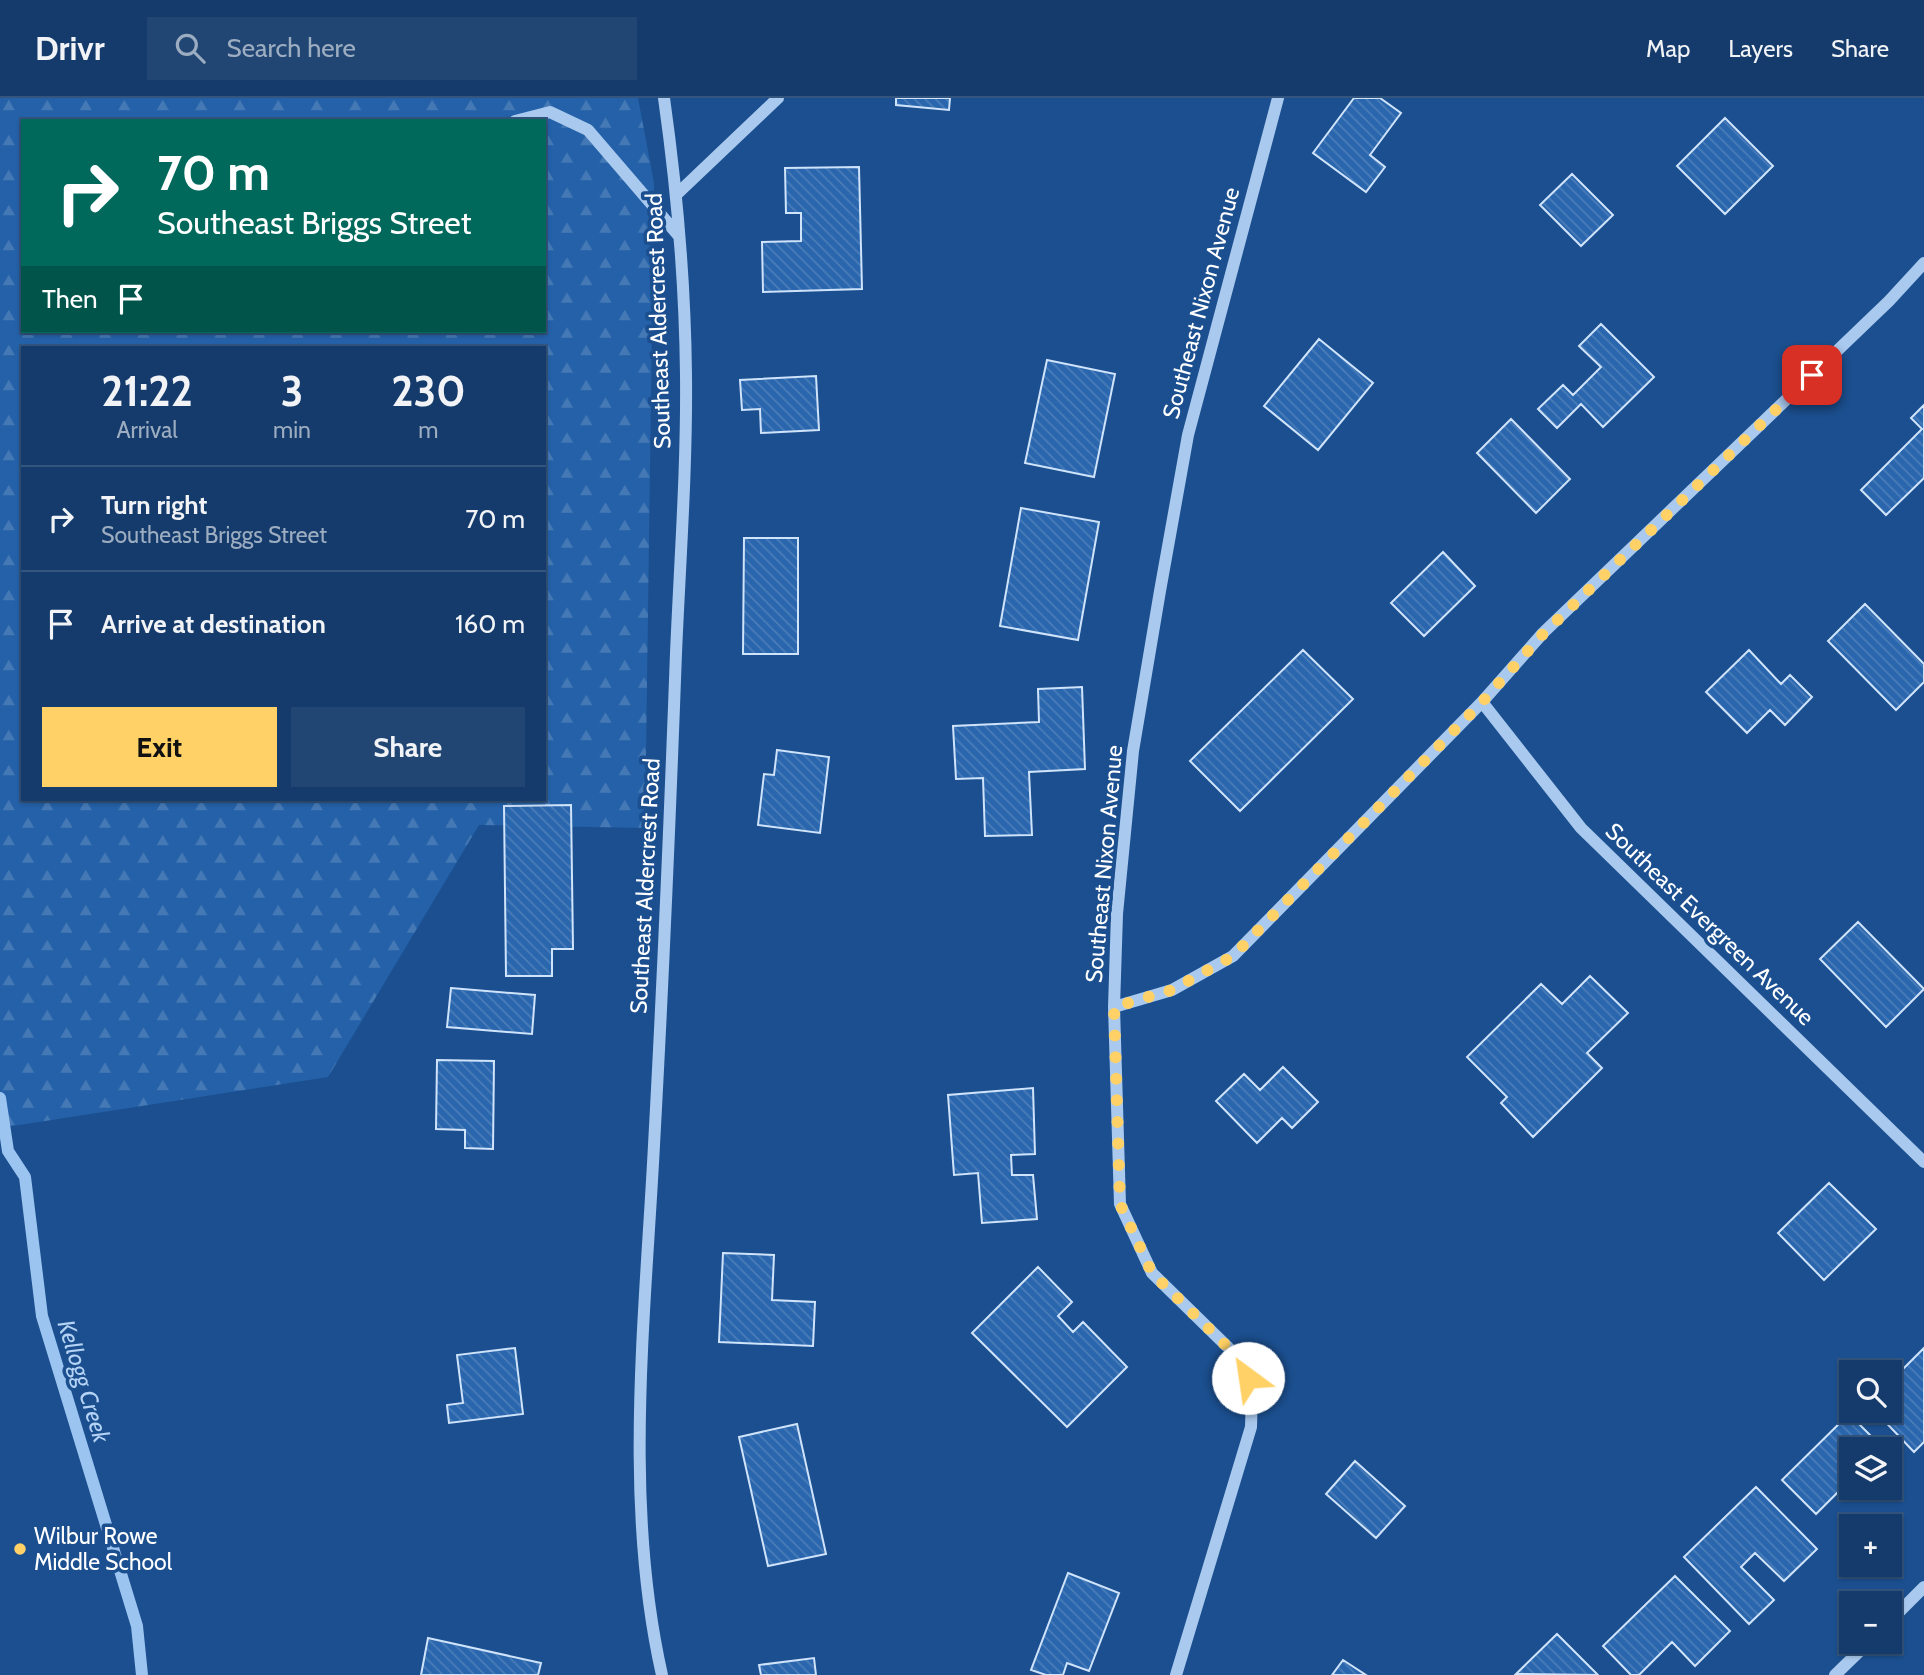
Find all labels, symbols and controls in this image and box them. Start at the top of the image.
search box [147,17,637,80]
text: Drivr [35,28,105,68]
icon: search [171,29,209,67]
text: Search here [227,32,356,64]
text: Map [1646,34,1690,63]
text: Layers [1728,34,1793,63]
text: Share [1831,34,1889,63]
text: 70 m [157,143,270,202]
icon: right [42,147,133,238]
street label: Southeast Nixon Avenue [1157,184,1245,422]
street label: Southeast Aldercrest Road [640,193,676,449]
text: Southeast Briggs Street [157,203,472,242]
icon: arrive [112,280,150,318]
text: Then [42,283,98,315]
pin [1782,345,1842,405]
icon: arrive [1793,356,1831,394]
text: 21:22 [101,365,193,417]
text: 3 [281,365,303,417]
text: 230 [391,365,466,417]
text: Arrival [116,416,178,444]
text: min [273,416,311,444]
text: m [418,416,439,444]
text: Turn right [101,489,207,521]
icon: right [42,500,80,538]
text: 70 m [465,503,525,535]
text: Southeast Briggs Street [101,521,327,549]
icon: arrive [42,605,80,643]
text: Arrive at destination [101,608,326,640]
text: 160 m [455,608,525,640]
button: Exit [42,707,277,787]
button: Share [291,707,525,787]
street label: Southeast Nixon Avenue [1080,744,1128,984]
street label: Southeast Aldercrest Road [624,757,666,1015]
street label: Southeast Evergreen Avenue [1600,817,1820,1031]
water label: Kellogg Creek [52,1316,117,1446]
position arrow [1211,1341,1285,1415]
map controls [1839,1360,1902,1654]
button: search [1839,1360,1902,1423]
button: layers [1839,1437,1902,1500]
button: + [1839,1514,1902,1577]
place label: Wilbur Rowe Middle School [34,1522,173,1576]
marker: Wilbur Rowe Middle School [12,1541,28,1557]
button: − [1839,1591,1902,1654]

